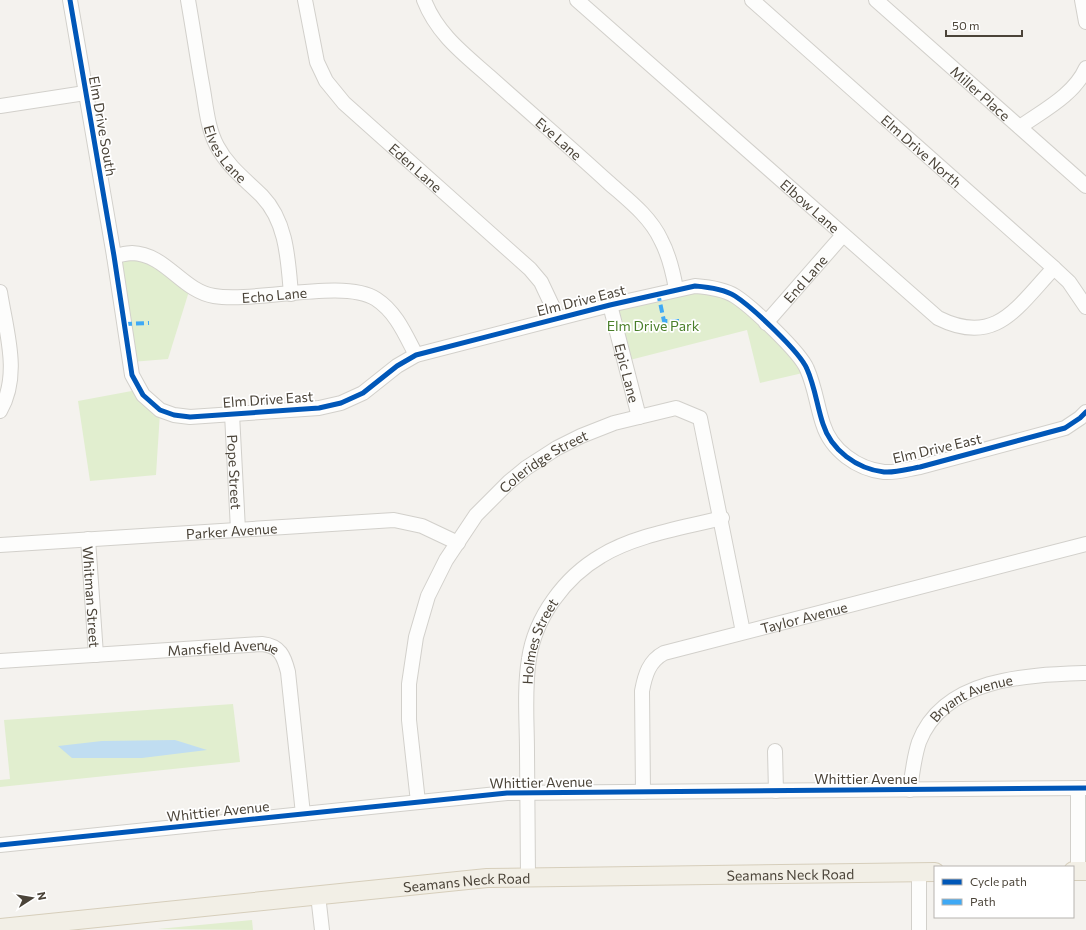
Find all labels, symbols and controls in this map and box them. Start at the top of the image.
scale bar [946,12,1022,38]
text: 50 m [952,18,980,32]
street label: Miller Place [948,62,1014,124]
street label: Elm Drive South [86,75,120,177]
street label: Elm Drive North [878,111,965,191]
street label: Eve Lane [533,113,586,163]
street label: Elves Lane [201,123,251,186]
street label: Eden Lane [386,139,446,195]
street label: Elbow Lane [777,175,843,236]
street label: End Lane [779,251,830,306]
street label: Elm Drive East [535,281,627,319]
street label: Echo Lane [241,283,308,306]
park label: Elm Drive Park [607,317,700,334]
street label: Epic Lane [612,341,643,404]
street label: Elm Drive East [222,387,314,411]
street label: Coleridge Street [495,426,590,496]
street label: Elm Drive East [891,429,983,467]
street label: Pope Street [225,434,245,510]
street label: Parker Avenue [185,519,278,542]
street label: Whitman Street [80,546,104,648]
street label: Holmes Street [518,594,561,685]
street label: Taylor Avenue [759,598,849,636]
street label: Mansfield Avenue [167,635,283,659]
street label: Bryant Avenue [925,671,1014,725]
street label: Whittier Avenue [814,770,918,787]
street label: Whittier Avenue [489,773,593,791]
street label: Whittier Avenue [166,797,270,825]
street label: Seamans Neck Road [727,865,854,883]
legend [934,866,1074,918]
street label: Seamans Neck Road [402,869,530,895]
text: Cycle path [970,874,1027,888]
north arrow [12,878,52,918]
text: N [35,890,49,901]
text: Path [970,894,996,908]

